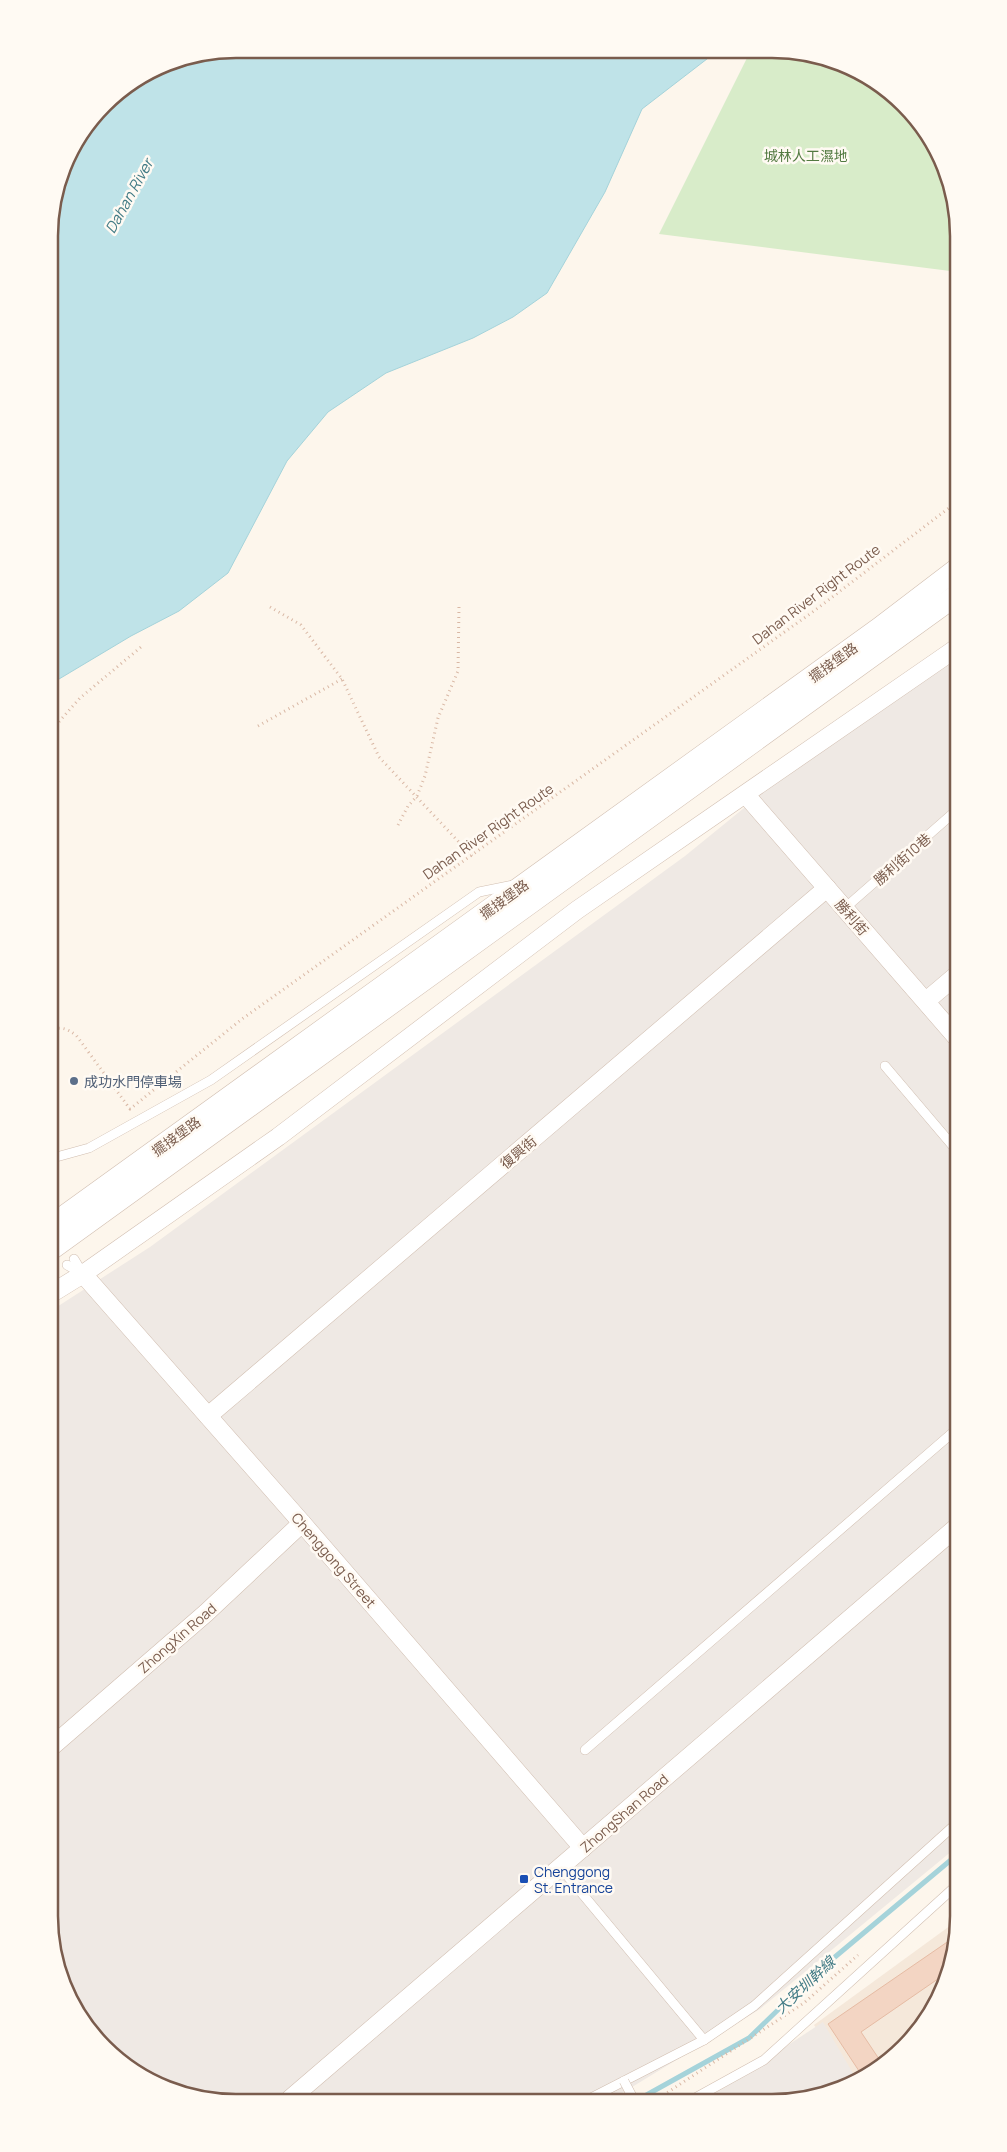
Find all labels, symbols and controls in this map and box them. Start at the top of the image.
park label: 城林人工濕地 [764,146,848,165]
water label: Dahan River [100,153,159,237]
street label: Dahan River Right Route [748,540,884,648]
street label: 擺接堡路 [805,638,861,686]
street label: Dahan River Right Route [419,779,557,883]
street label: 勝利街10巷 [869,829,935,889]
street label: 擺接堡路 [476,875,532,923]
street label: 勝利街 [831,895,873,939]
place label: 成功水門停車場 [84,1072,182,1091]
marker: 成功水門停車場 [68,1075,80,1087]
street label: 擺接堡路 [148,1112,204,1160]
street label: 復興街 [496,1131,540,1173]
street label: Chenggong Street [287,1508,381,1612]
street label: ZhongXin Road [134,1599,220,1677]
street label: ZhongShan Road [576,1769,672,1857]
place label: Chenggong St. Entrance [534,1862,613,1897]
marker: Chenggong St. Entrance [518,1873,530,1885]
water label: 大安圳幹線 [770,1950,841,2018]

